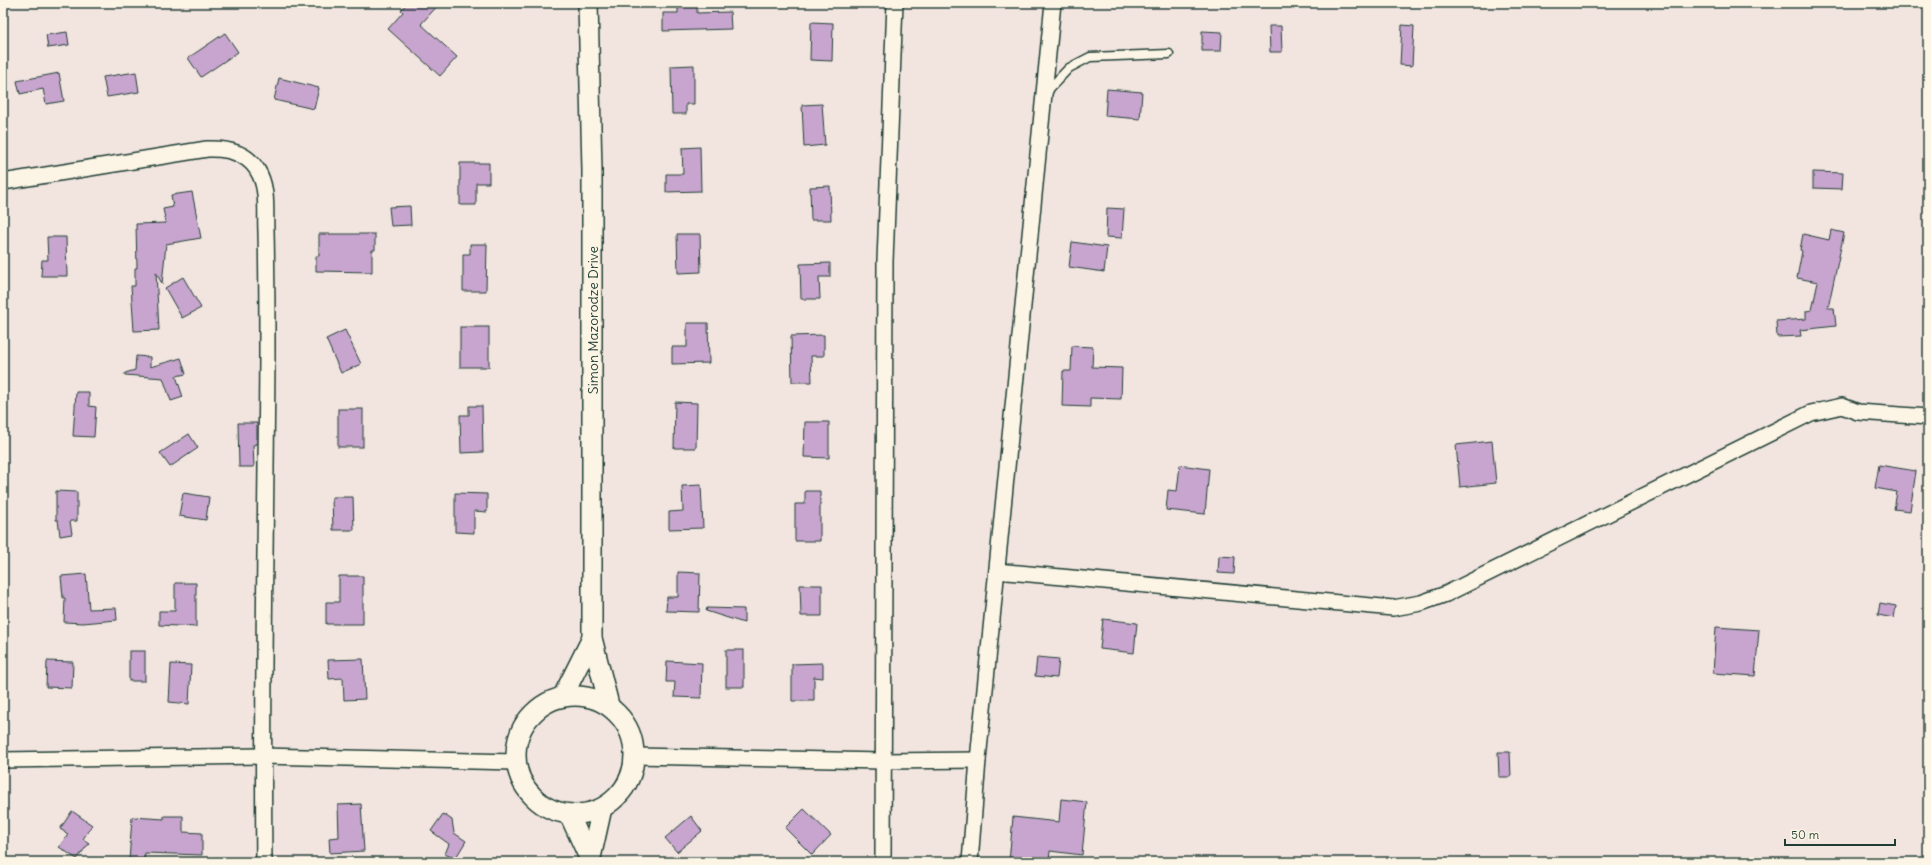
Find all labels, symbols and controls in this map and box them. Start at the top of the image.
street label: Simon Mazorodze Drive [584,246,602,394]
scale bar [1785,821,1895,847]
text: 50 m [1791,827,1820,842]

